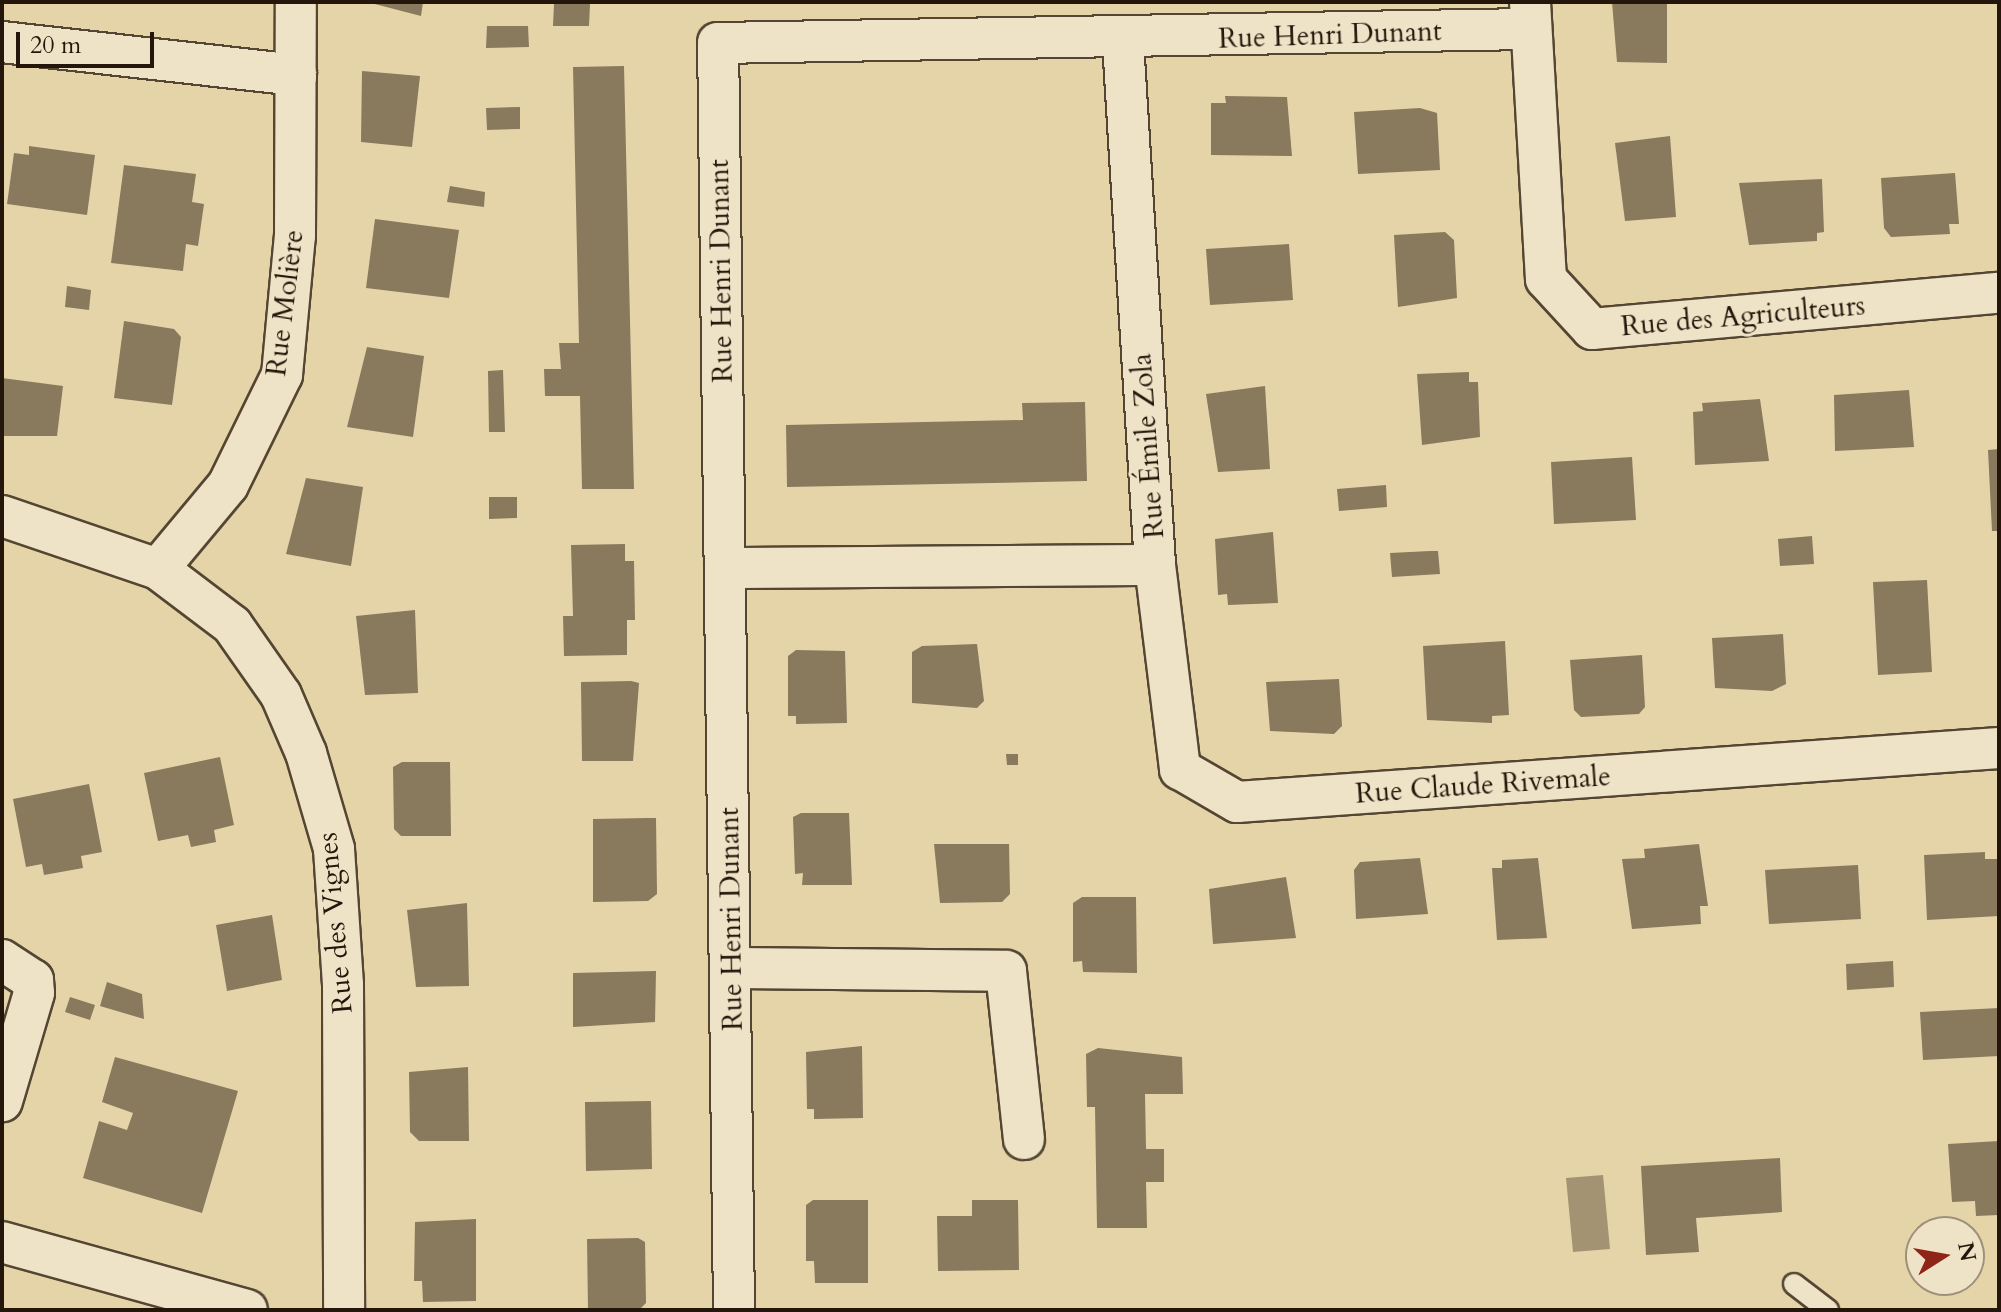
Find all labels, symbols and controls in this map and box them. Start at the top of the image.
street label: Rue Henri Dunant [1218,14,1442,56]
scale bar [20,16,158,66]
text: 20 m [30,29,81,62]
street label: Rue Henri Dunant [702,159,740,383]
street label: Rue Molière [259,228,311,378]
street label: Rue des Agriculteurs [1620,289,1866,343]
street label: Rue Émile Zola [1125,352,1171,540]
street label: Rue Claude Rivemale [1354,759,1612,811]
street label: Rue Henri Dunant [712,807,750,1031]
street label: Rue des Vignes [310,831,360,1015]
north arrow [1905,1216,1985,1296]
text: N [1950,1240,1983,1264]

